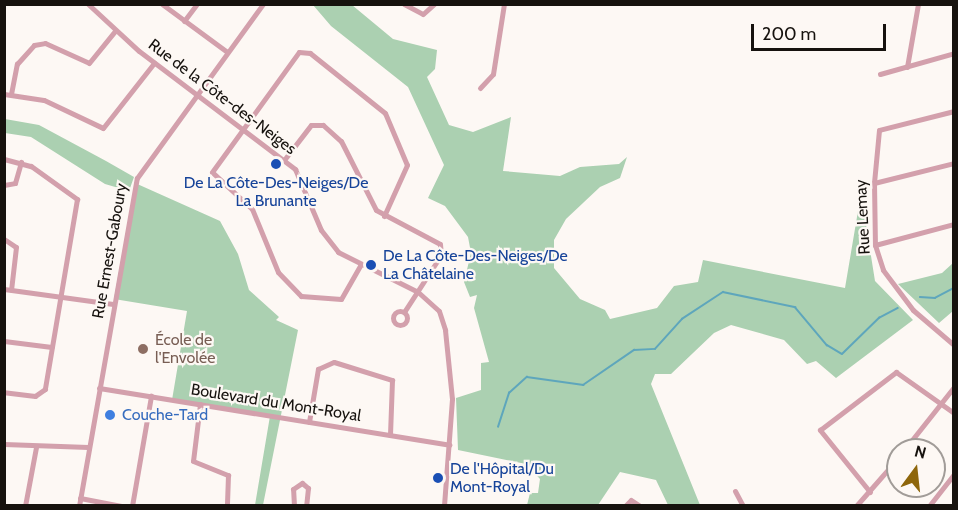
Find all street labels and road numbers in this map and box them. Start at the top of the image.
street label: Rue de la Côte-des-Neiges [144,35,300,159]
street label: Rue Lemay [851,179,875,255]
street label: Rue Ernest-Gaboury [89,182,131,320]
street label: Boulevard du Mont-Royal [189,380,363,426]

